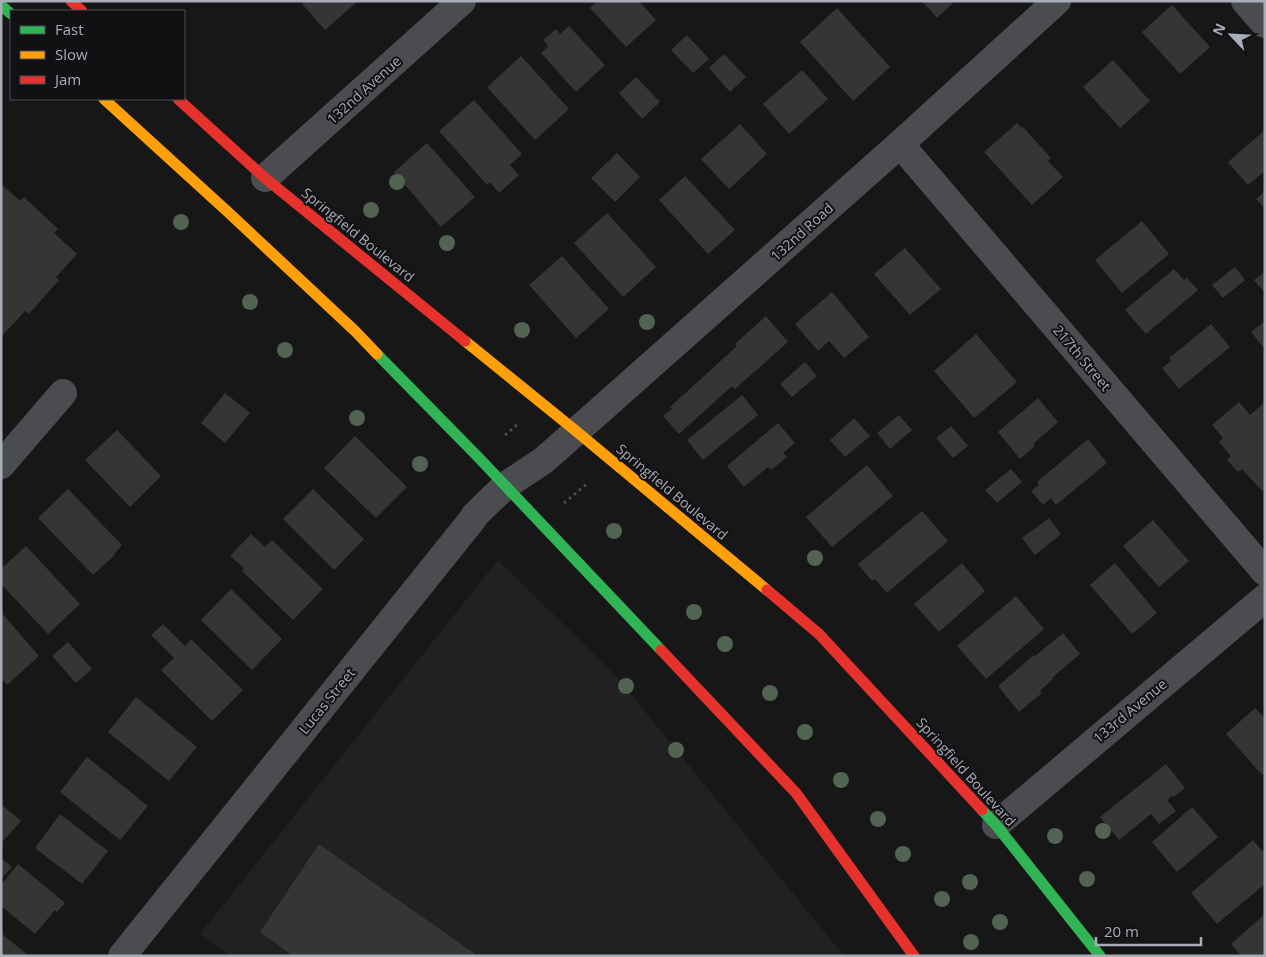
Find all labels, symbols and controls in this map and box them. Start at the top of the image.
legend [10,10,185,100]
north arrow [1206,10,1256,60]
text: Fast [55,19,84,39]
text: N [1208,20,1230,38]
text: Slow [55,44,88,64]
street label: 132nd Avenue [323,51,405,128]
text: Jam [53,69,81,89]
street label: Springfield Boulevard [298,183,419,286]
street label: 132nd Road [766,198,837,265]
street label: 217th Street [1049,321,1115,395]
street label: Springfield Boulevard [613,439,732,544]
street label: Lucas Street [294,664,359,738]
street label: 133rd Avenue [1089,674,1171,747]
street label: Springfield Boulevard [912,713,1020,830]
scale bar [1096,914,1201,946]
text: 20 m [1104,921,1139,941]

